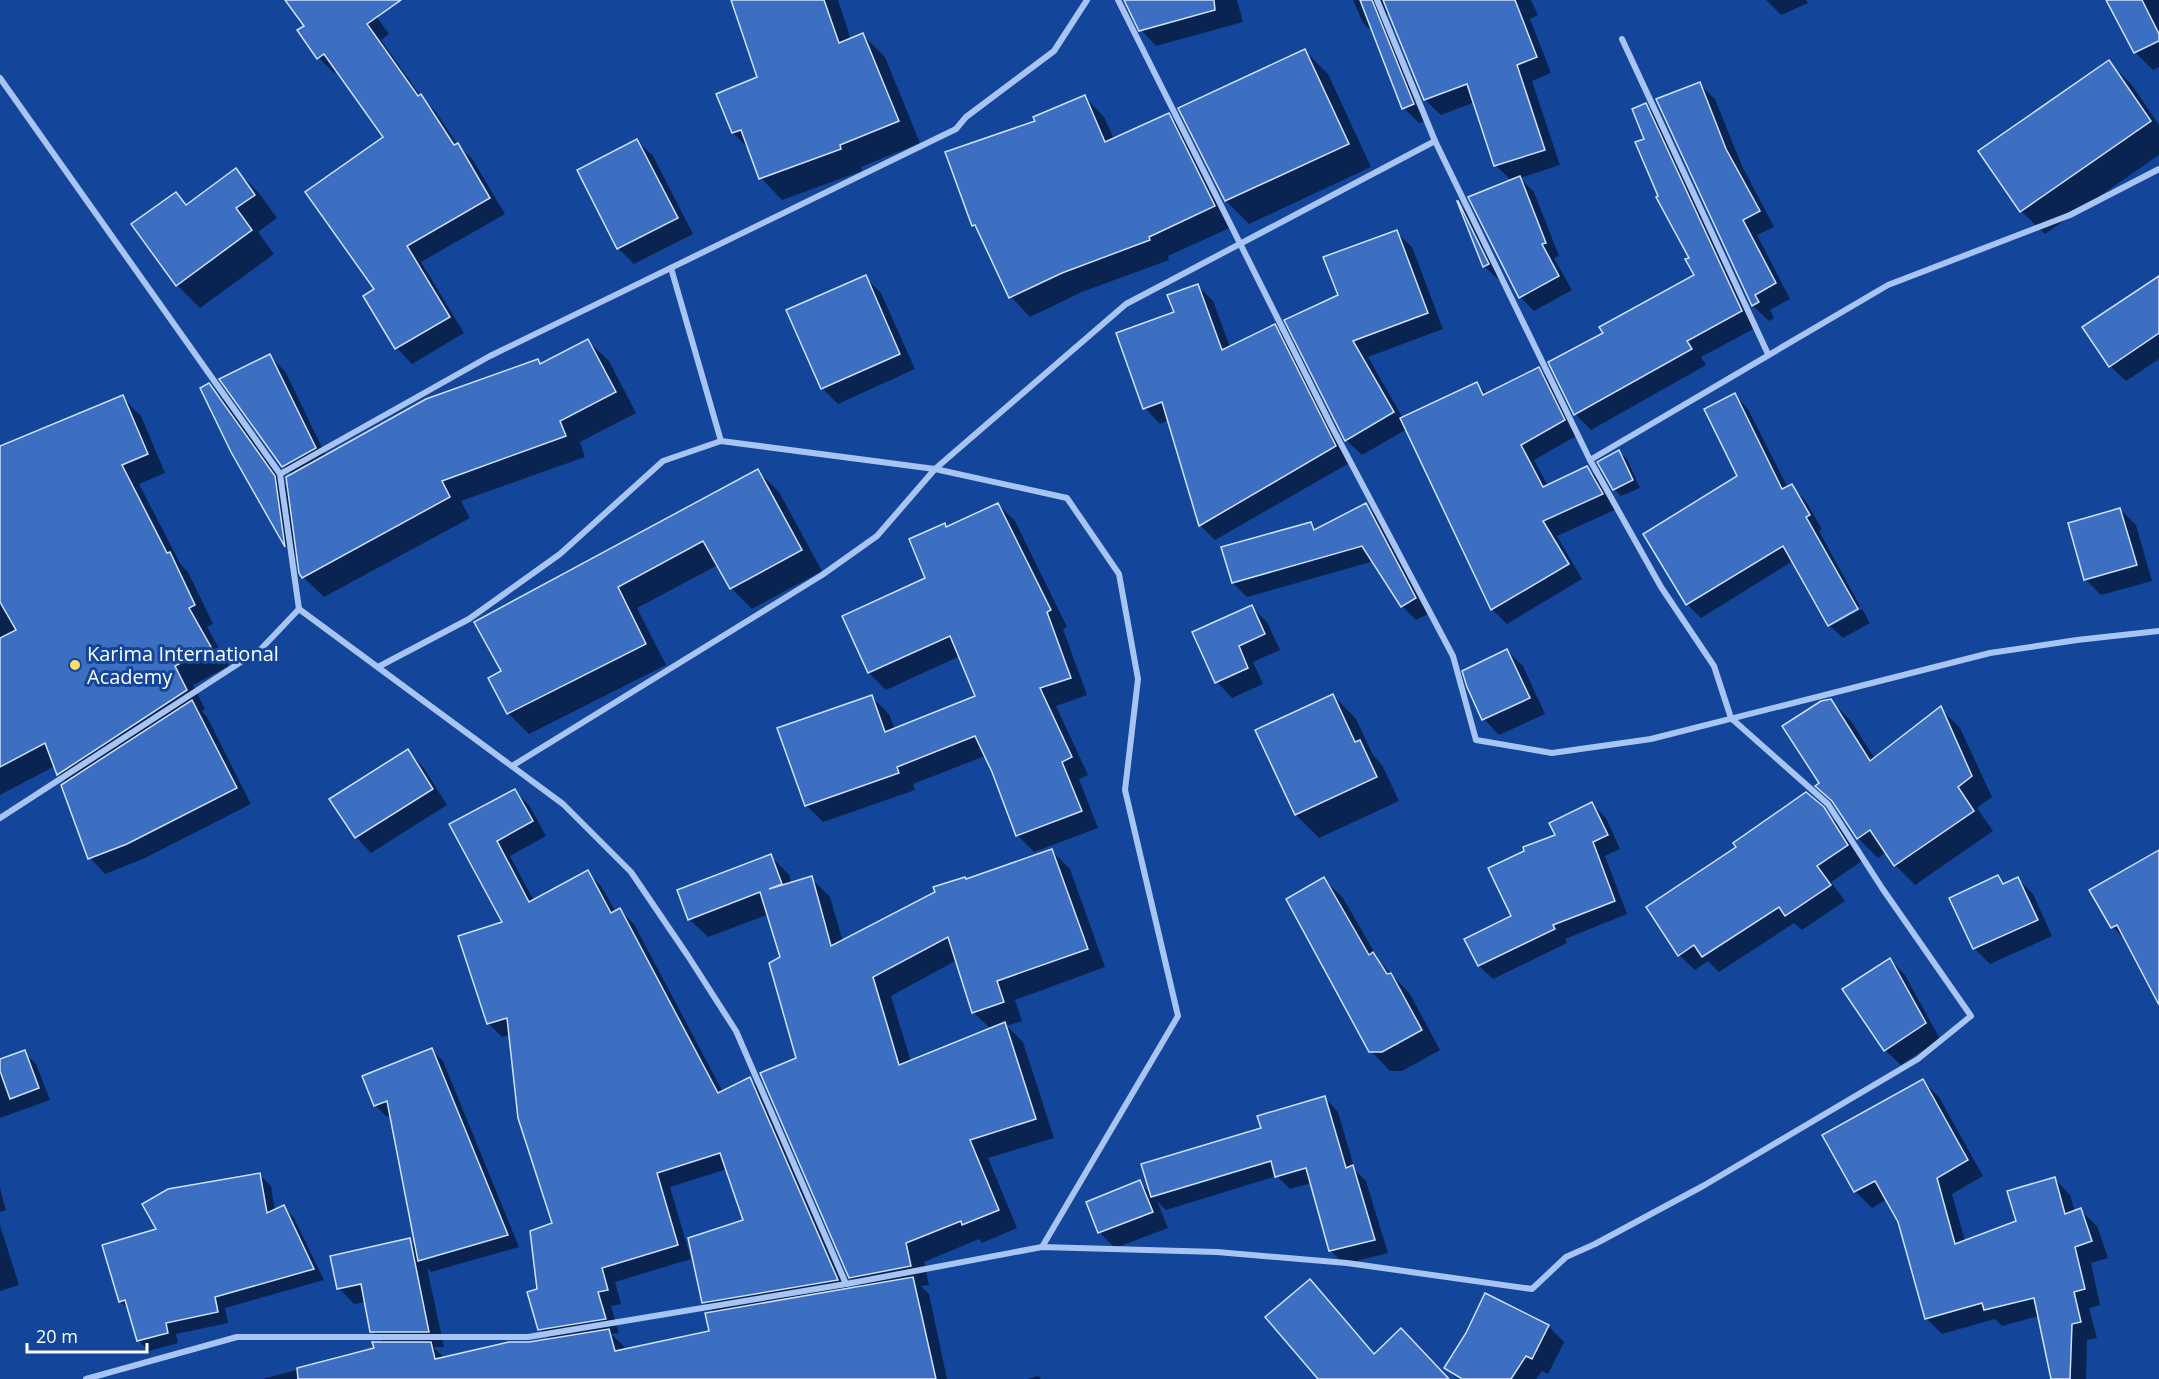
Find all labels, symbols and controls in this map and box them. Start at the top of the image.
place label: Karima International Academy [87,640,279,690]
marker: Karima International Academy [68,658,82,672]
scale bar [27,1316,147,1354]
text: 20 m [36,1324,78,1348]

